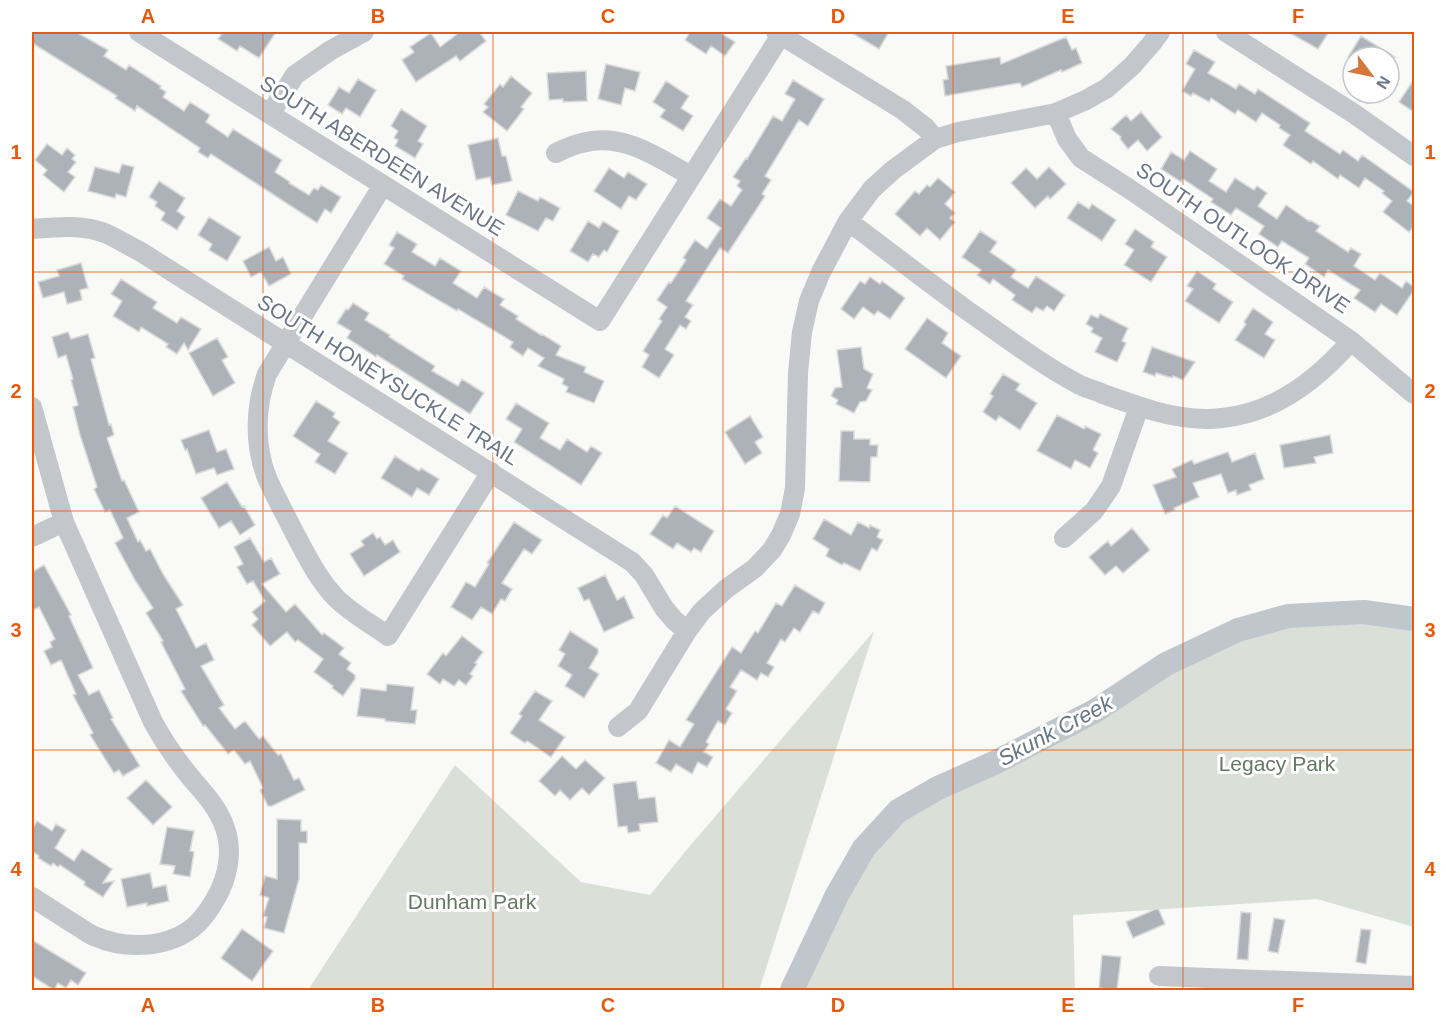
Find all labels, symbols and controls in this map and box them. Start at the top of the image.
text: A [141,5,155,27]
text: B [371,5,385,27]
text: C [601,5,615,27]
text: D [831,5,845,27]
text: E [1061,5,1075,27]
text: F [1292,5,1304,27]
north arrow [1341,45,1401,105]
street label: SOUTH ABERDEEN AVENUE [256,71,508,240]
text: N [1373,73,1394,92]
text: 1 [10,141,22,163]
text: 1 [1424,141,1436,163]
street label: SOUTH OUTLOOK DRIVE [1132,158,1354,318]
street label: SOUTH HONEYSUCKLE TRAIL [254,290,523,470]
text: 2 [10,380,22,402]
text: 2 [1424,380,1436,402]
text: 3 [10,619,22,641]
text: 3 [1424,619,1436,641]
water label: Skunk Creek [994,689,1118,771]
park label: Legacy Park [1219,752,1336,775]
text: 4 [10,858,22,880]
text: 4 [1424,858,1436,880]
park label: Dunham Park [408,890,537,913]
text: A [141,994,155,1016]
text: B [371,994,385,1016]
text: C [601,994,615,1016]
text: D [831,994,845,1016]
text: E [1061,994,1075,1016]
text: F [1292,994,1304,1016]

